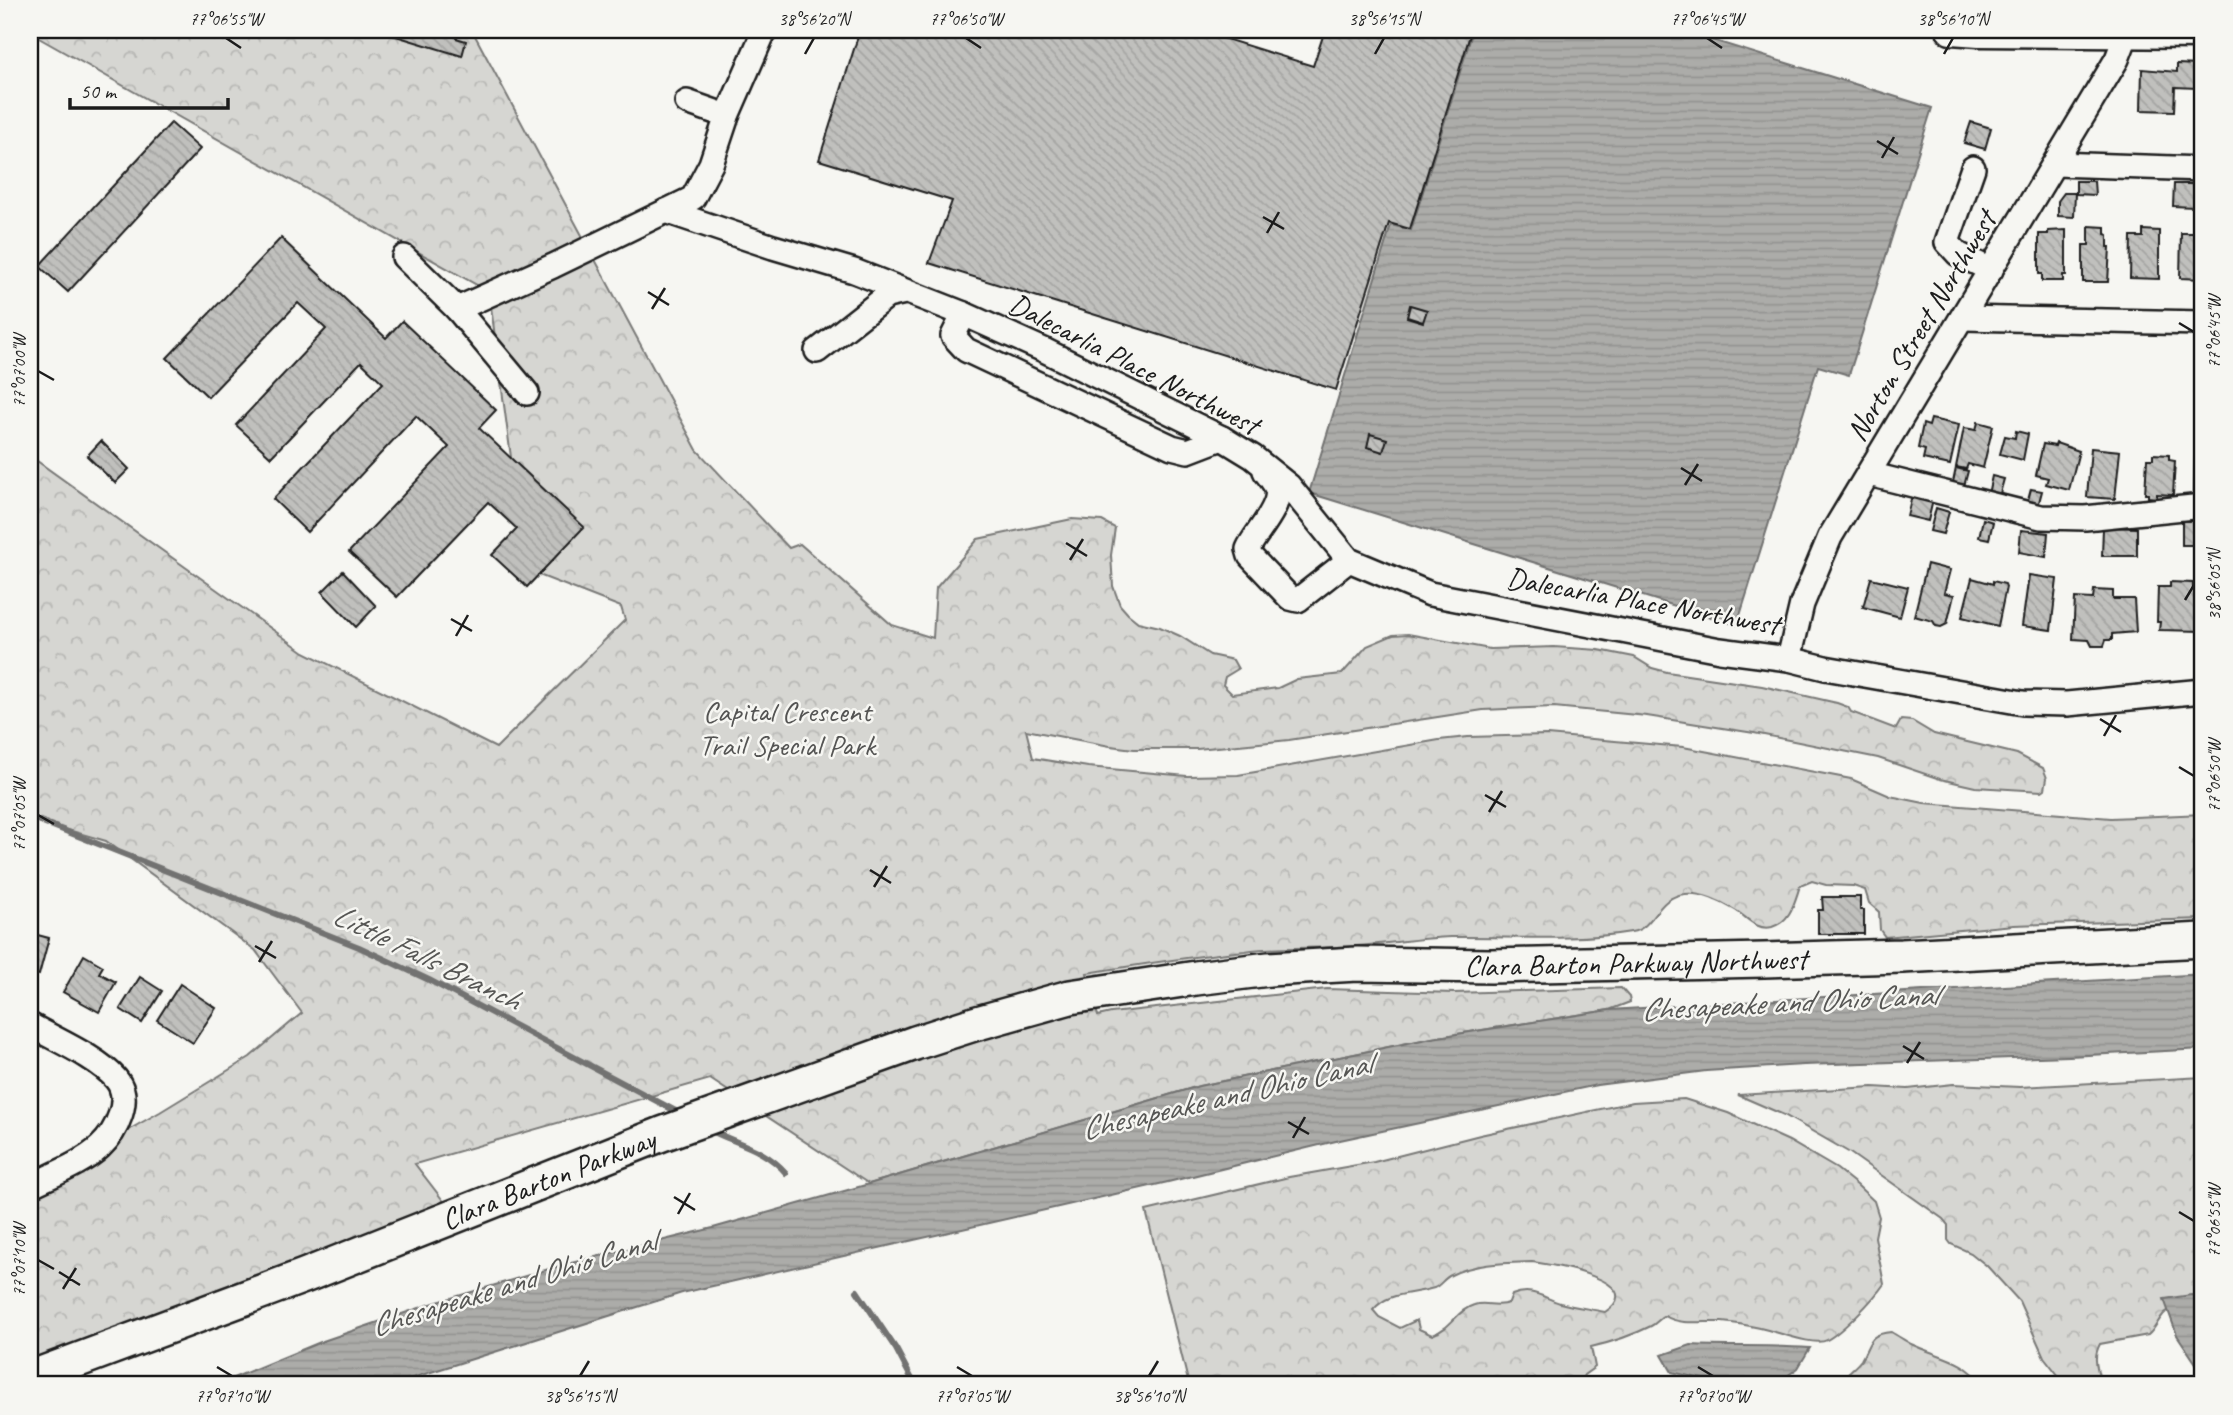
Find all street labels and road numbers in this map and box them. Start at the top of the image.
street label: Norton Street Northwest [1837,201,2007,448]
street label: Dalecarlia Place Northwest [1003,284,1269,445]
street label: Dalecarlia Place Northwest [1504,558,1786,644]
street label: Clara Barton Parkway Northwest [1464,940,1811,985]
street label: Clara Barton Parkway [436,1119,663,1239]

